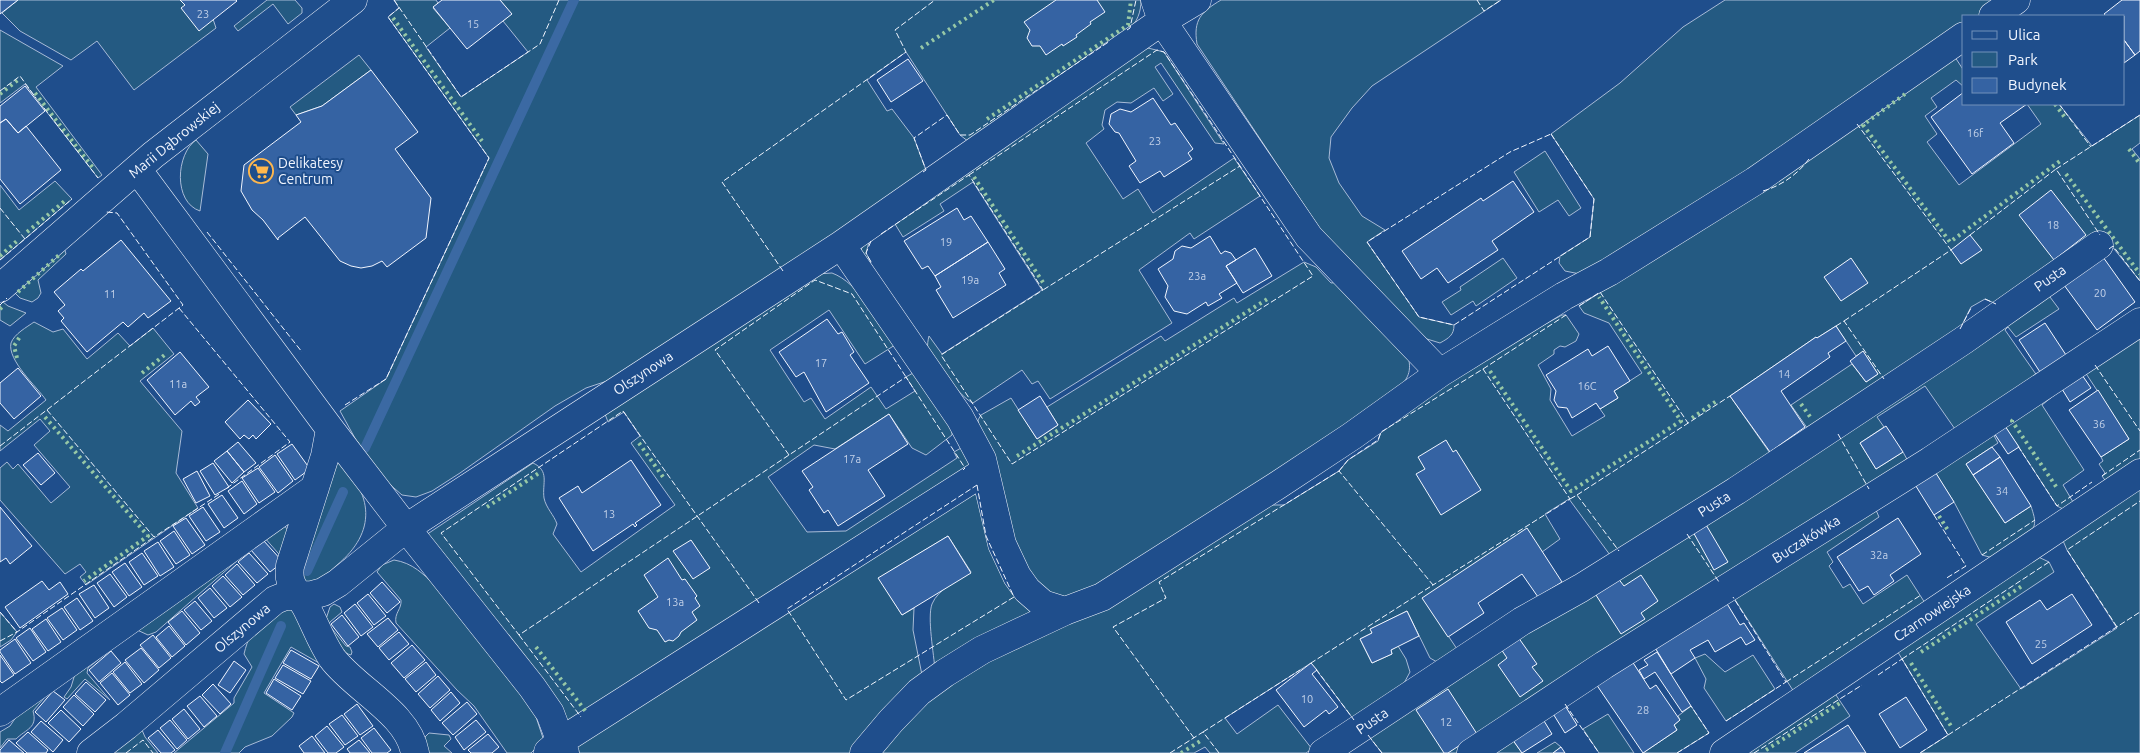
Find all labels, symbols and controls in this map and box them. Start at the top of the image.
house number: 23 [197,8,209,20]
legend [1962,15,2125,105]
house number: 15 [467,18,479,30]
text: Ulica [2008,26,2040,43]
text: Park [2008,51,2038,68]
text: Budynek [2008,76,2067,93]
street label: Marii Dąbrowskiej [125,99,223,181]
house number: 16f [1967,127,1984,139]
house number: 23 [1149,135,1161,147]
place label: Delikatesy Centrum [278,155,343,187]
supermarket icon: Delikatesy Centrum [248,158,274,184]
house number: 18 [2047,219,2059,231]
house number: 19 [940,236,952,248]
street label: Pusta [2031,261,2069,295]
house number: 23a [1188,270,1206,282]
house number: 19a [961,274,979,286]
house number: 20 [2094,287,2106,299]
house number: 11 [104,288,116,300]
street label: Olszynowa [610,348,676,398]
house number: 17 [815,357,827,369]
house number: 14 [1778,368,1790,380]
house number: 11a [169,378,187,390]
house number: 16C [1577,380,1597,392]
house number: 36 [2093,418,2105,430]
house number: 17a [843,453,861,465]
house number: 34 [1996,485,2008,497]
street label: Pusta [1695,488,1733,520]
house number: 13 [603,508,615,520]
street label: Buczakówka [1769,512,1843,566]
house number: 32a [1870,549,1888,561]
street label: Czarnowiejska [1890,581,1974,645]
house number: 13a [666,596,684,608]
street label: Olszynowa [211,600,273,656]
house number: 25 [2035,638,2047,650]
house number: 10 [1301,693,1313,705]
house number: 28 [1637,704,1649,716]
street label: Pusta [1353,705,1391,737]
house number: 12 [1440,716,1452,728]

